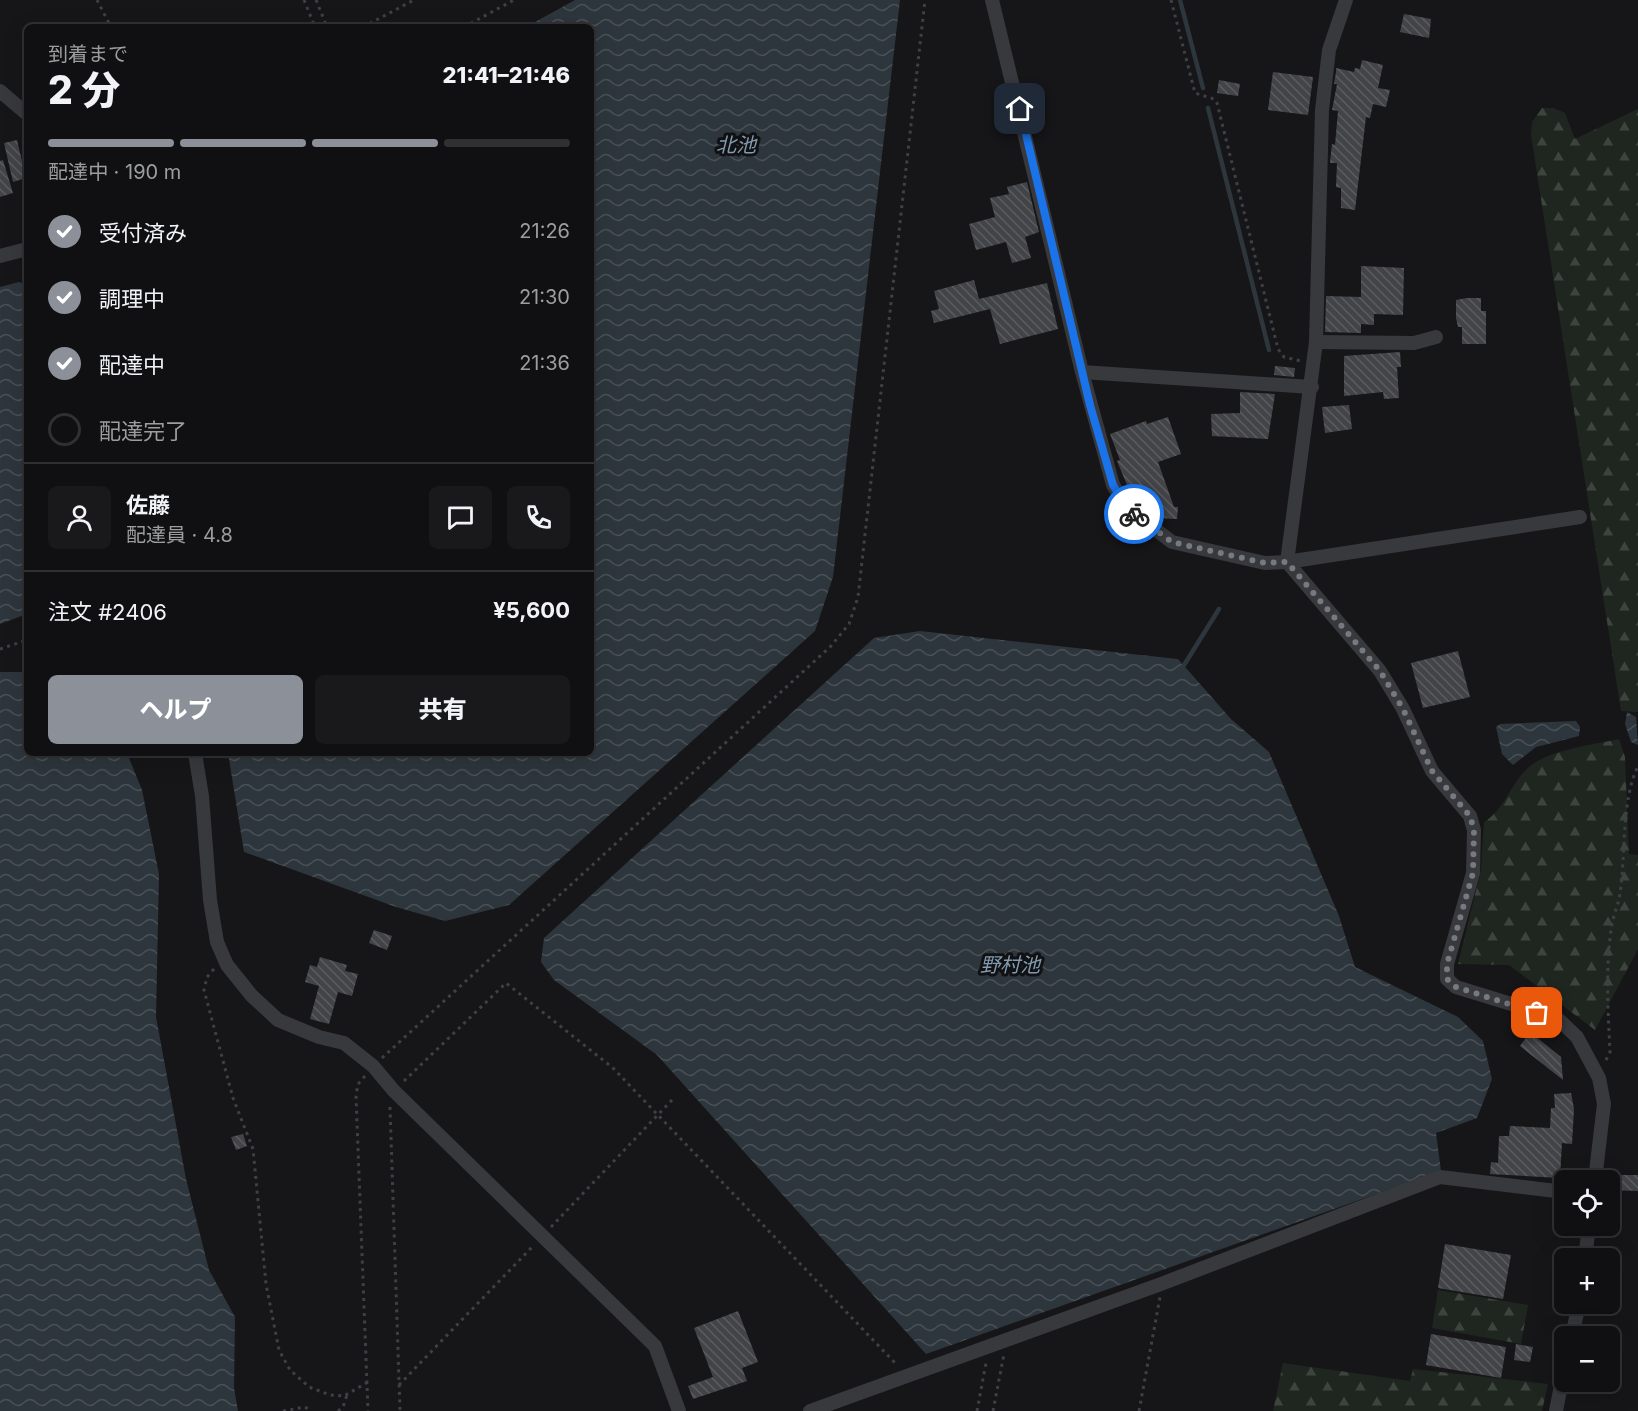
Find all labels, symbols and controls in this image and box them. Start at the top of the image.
text: 到着まで [48,42,128,66]
text: 21:41–21:46 [442,62,570,88]
text: 2 分 [48,66,120,113]
pin [994,83,1045,134]
icon: home [1003,92,1036,125]
water label: 北池 [716,133,758,157]
text: 配達中 · 190 m [48,160,181,184]
icon: check [48,215,81,248]
text: 21:26 [519,219,570,243]
text: 受付済み [99,220,187,246]
icon: check [48,281,81,314]
text: 21:30 [519,285,570,309]
text: 調理中 [99,286,165,312]
icon: check [48,347,81,380]
text: 21:36 [519,351,570,375]
text: 配達中 [99,352,165,378]
text: 配達完了 [99,418,187,444]
courier [1104,484,1164,544]
button: person [48,486,111,549]
button: chat [429,486,492,549]
button: phone [507,486,570,549]
text: 佐藤 [126,492,170,518]
icon: bike [1118,498,1151,531]
text: 配達員 · 4.8 [126,523,233,547]
text: ¥5,600 [493,597,570,623]
text: 注文 #2406 [48,599,167,625]
button: ヘルプ [48,675,303,744]
button: 共有 [315,675,570,744]
water label: 野村池 [980,953,1042,977]
pin [1511,987,1562,1038]
icon: bag [1520,996,1553,1029]
map controls [1554,1170,1620,1392]
button: locate [1554,1170,1620,1236]
button: + [1554,1248,1620,1314]
button: − [1554,1326,1620,1392]

